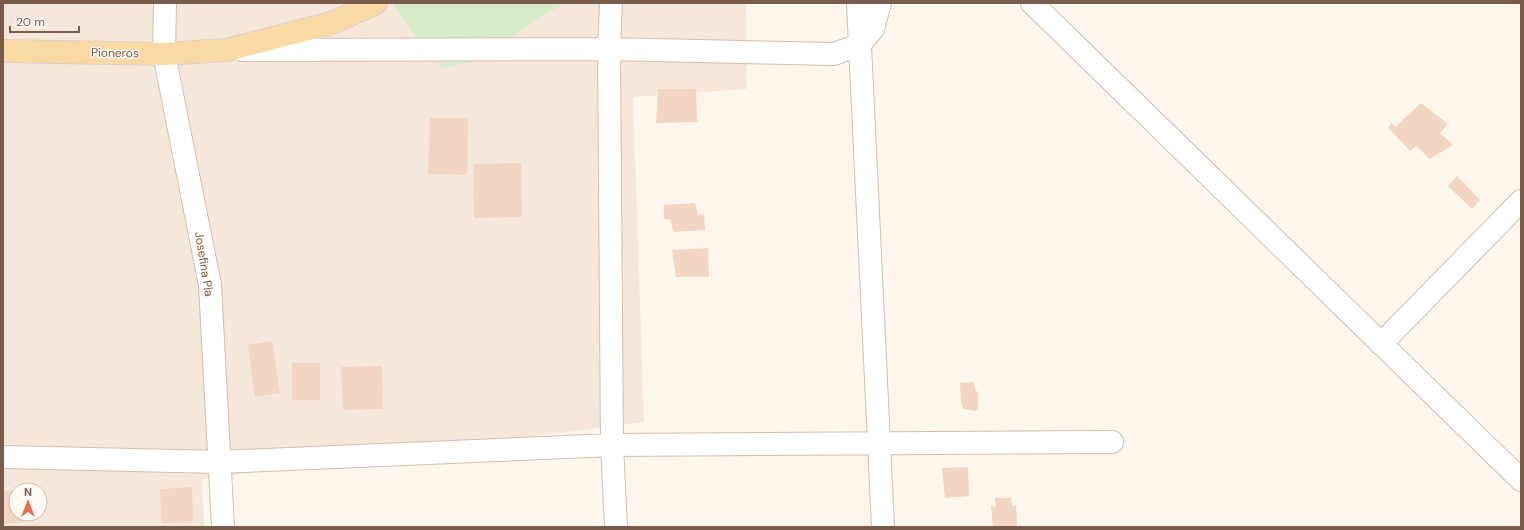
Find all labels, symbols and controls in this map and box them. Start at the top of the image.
scale bar [10,8,79,34]
text: 20 m [16,14,45,30]
street label: Pioneros [91,45,139,61]
street label: Josefina Pla [191,230,217,298]
north arrow [8,482,48,522]
text: N [24,485,32,499]

